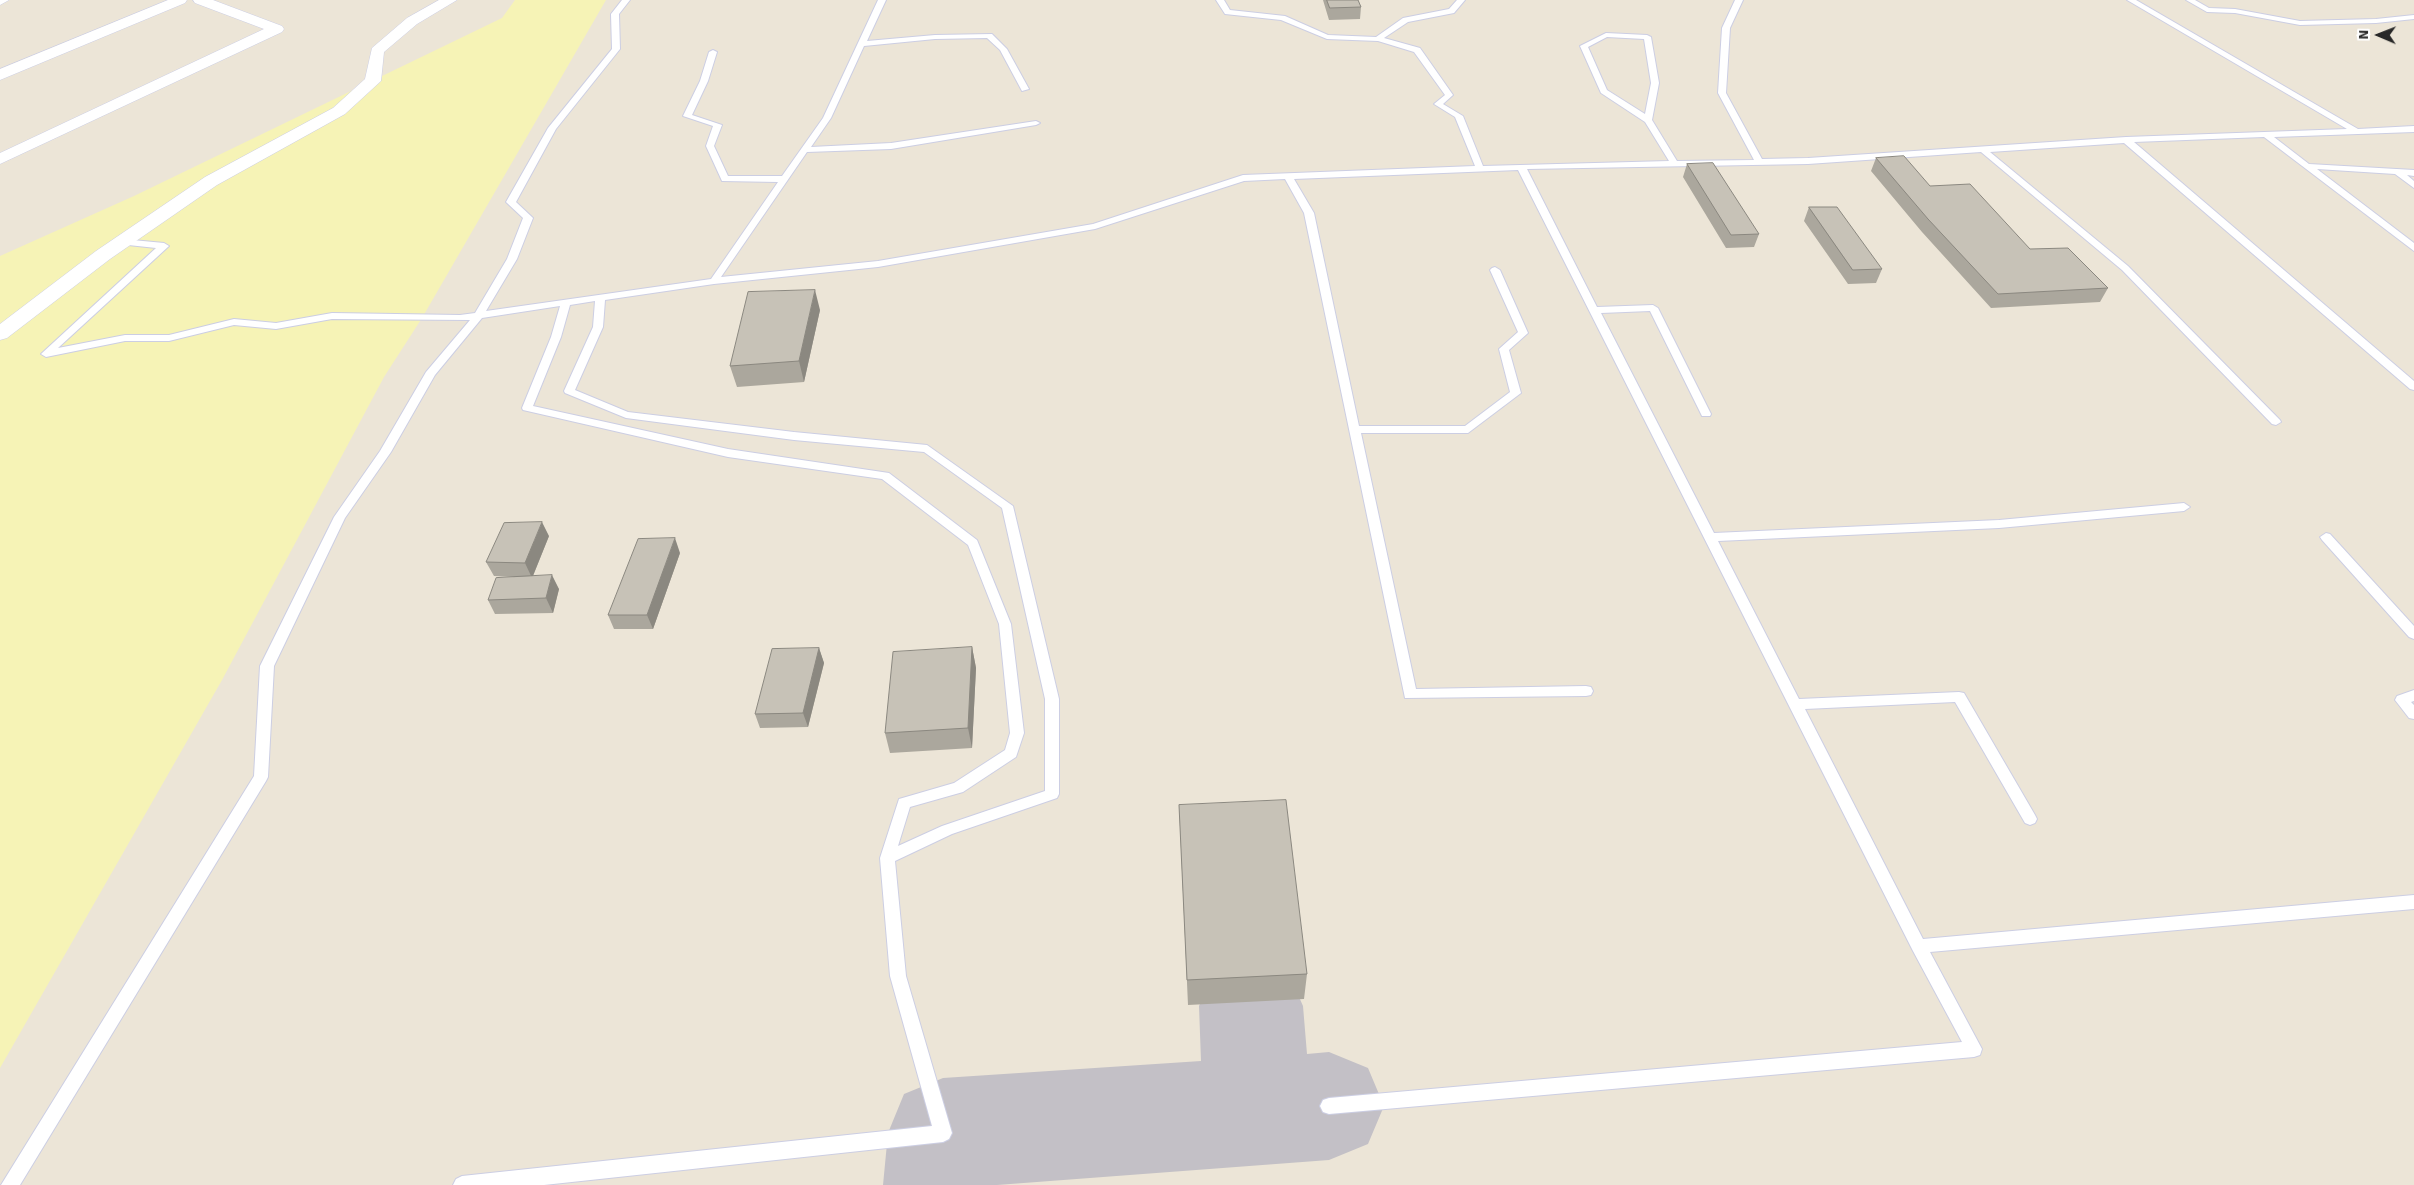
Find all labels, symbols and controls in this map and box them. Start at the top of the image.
north arrow [2354,10,2404,60]
text: N [2355,30,2372,40]

